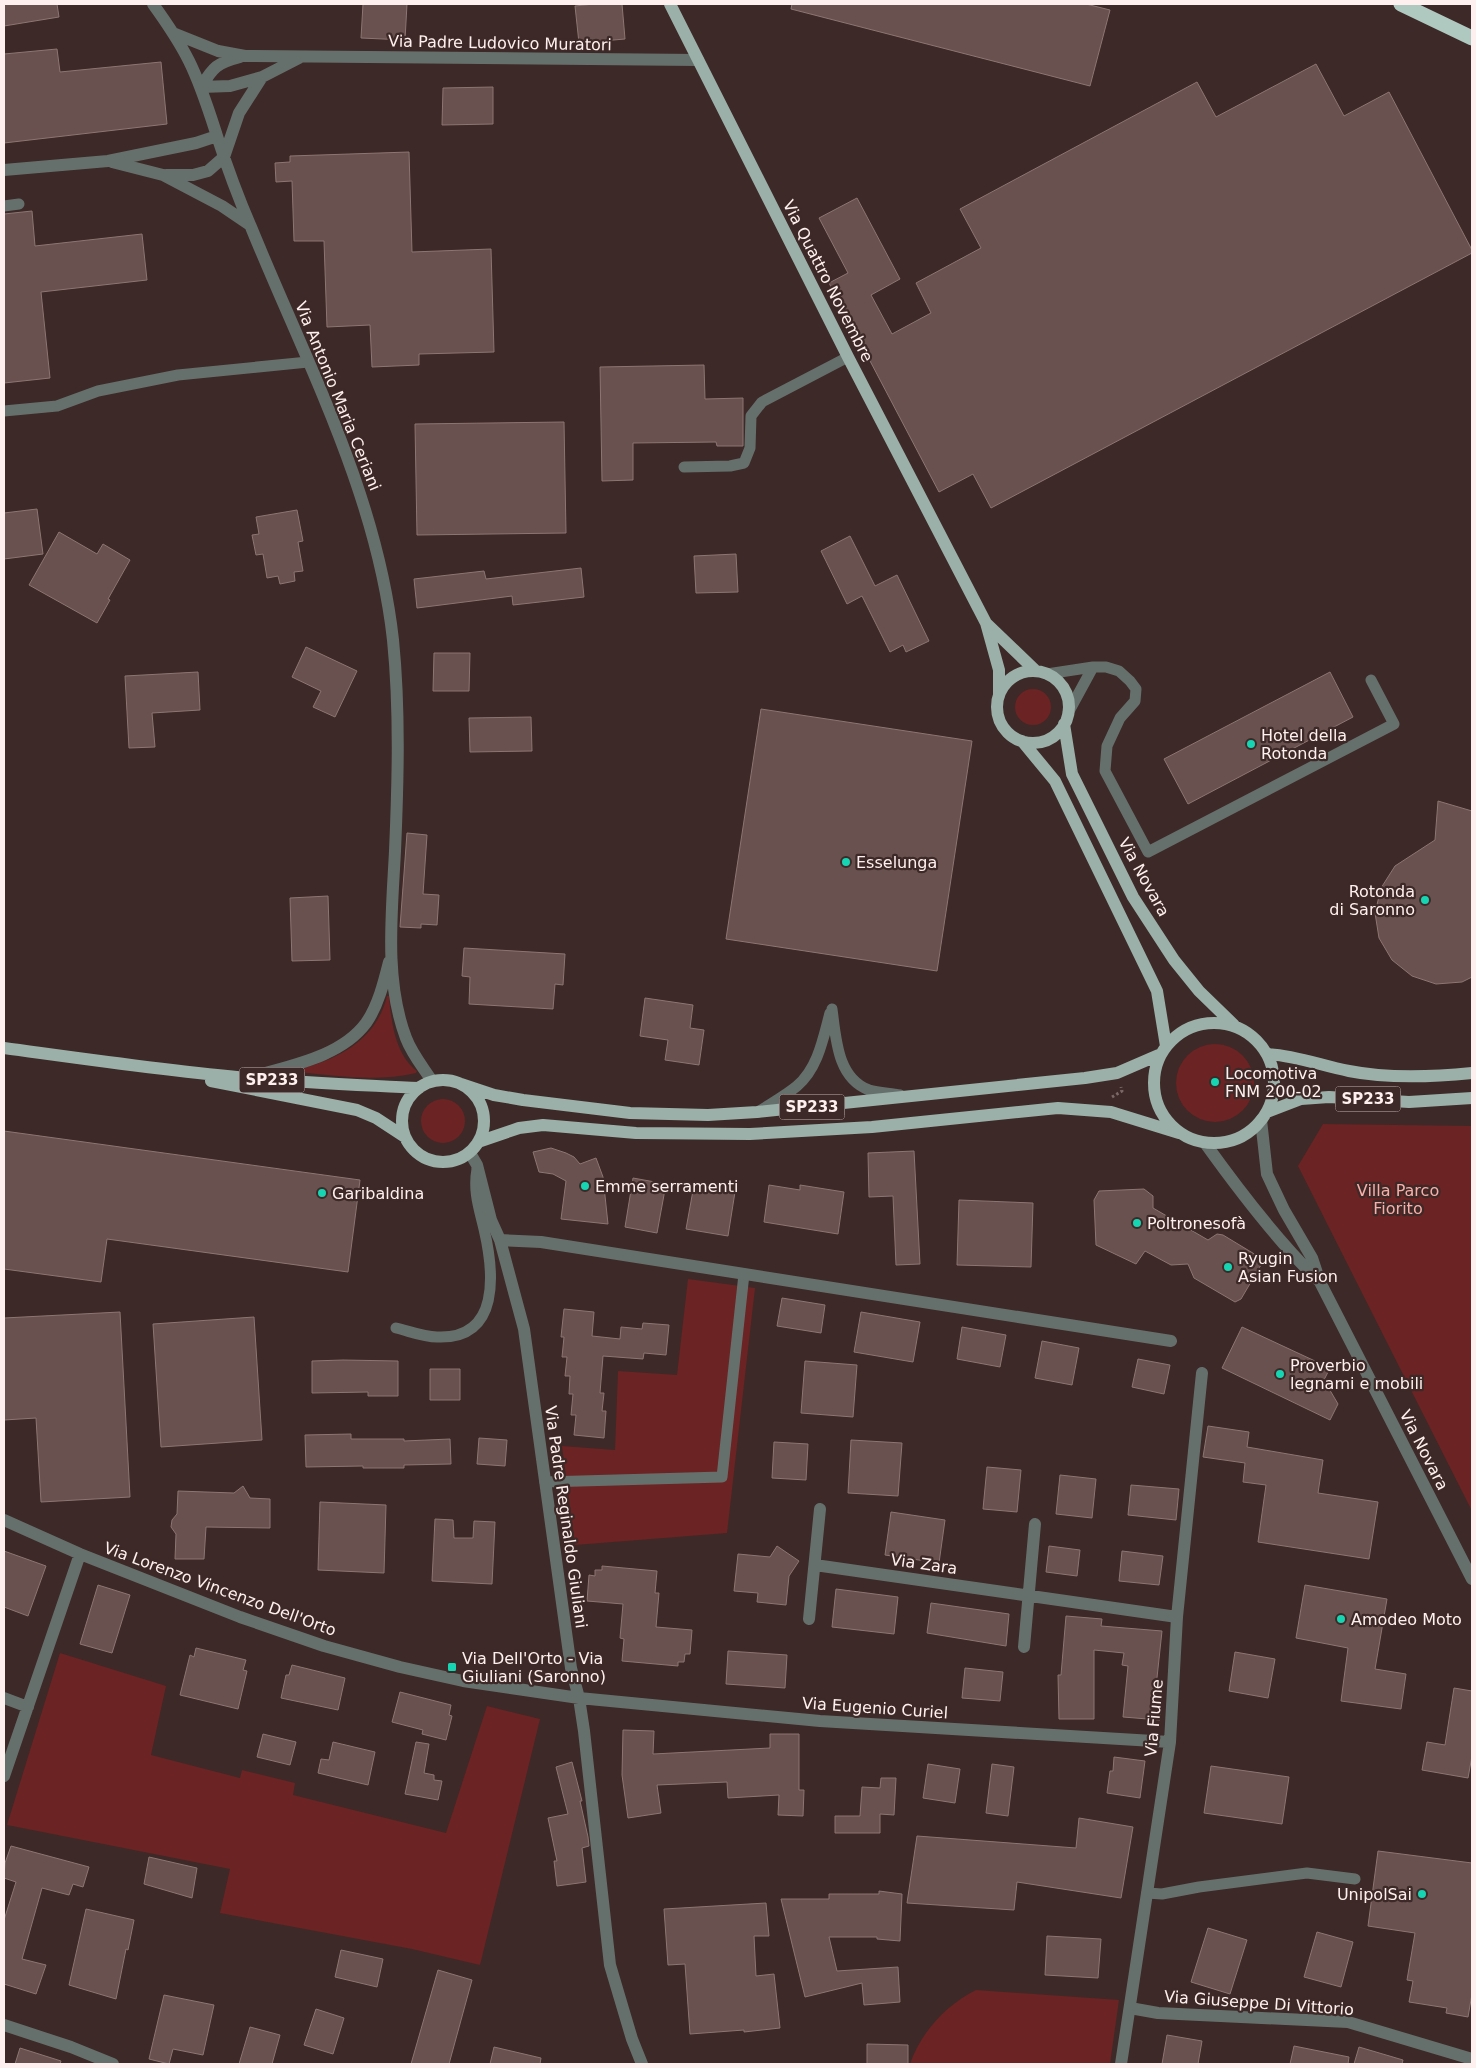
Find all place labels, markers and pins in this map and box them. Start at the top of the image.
place label: Hotel della Rotonda [1261,726,1347,763]
marker: Hotel della Rotonda [1245,738,1257,750]
place label: Esselunga [856,853,937,872]
marker: Esselunga [840,856,852,868]
place label: Rotonda di Saronno [1329,882,1415,919]
marker: Rotonda di Saronno [1419,894,1431,906]
place label: Locomotiva FNM 200-02 [1225,1064,1322,1101]
marker: Locomotiva FNM 200-02 [1209,1076,1221,1088]
place label: Emme serramenti [595,1177,738,1196]
marker: Emme serramenti [579,1180,591,1192]
place label: Garibaldina [332,1184,424,1203]
marker: Garibaldina [316,1187,328,1199]
place label: Poltronesofà [1147,1214,1246,1233]
marker: Poltronesofà [1131,1217,1143,1229]
place label: Ryugin Asian Fusion [1238,1249,1338,1286]
marker: Ryugin Asian Fusion [1222,1261,1234,1273]
place label: Proverbio legnami e mobili [1290,1356,1423,1393]
marker: Proverbio legnami e mobili [1274,1368,1286,1380]
place label: Amodeo Moto [1351,1610,1462,1629]
marker: Amodeo Moto [1335,1613,1347,1625]
place label: Via Dell'Orto - Via Giuliani (Saronno) [462,1649,606,1686]
marker: Via Dell'Orto - Via Giuliani (Saronno) [446,1661,458,1673]
place label: UnipolSai [1337,1885,1412,1904]
marker: UnipolSai [1416,1888,1428,1900]

